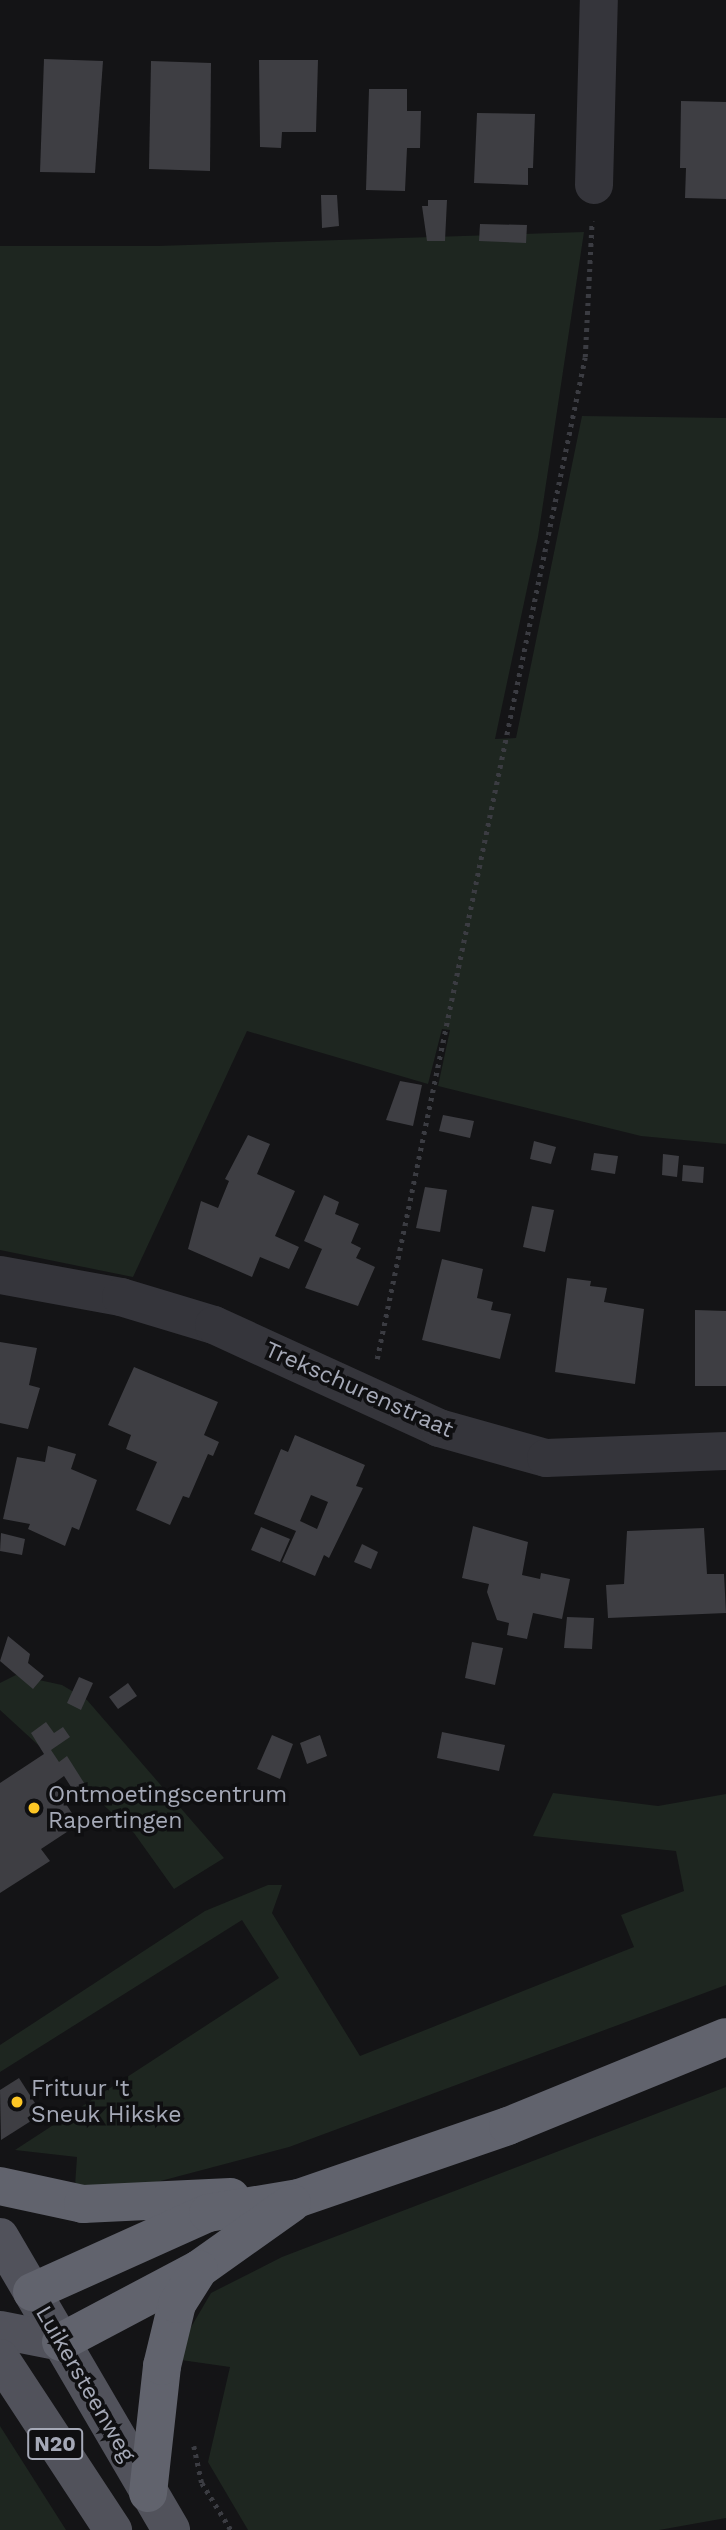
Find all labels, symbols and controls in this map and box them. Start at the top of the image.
street label: Trekschurenstraat [260,1336,458,1444]
place label: Ontmoetingscentrum Rapertingen [48,1781,287,1835]
marker: Ontmoetingscentrum Rapertingen [26,1800,42,1816]
place label: Frituur 't Sneuk Hikske [31,2075,182,2129]
marker: Frituur 't Sneuk Hikske [9,2094,25,2110]
street label: Luikersteenweg [29,2301,141,2467]
road number: N20 [27,2426,83,2462]

